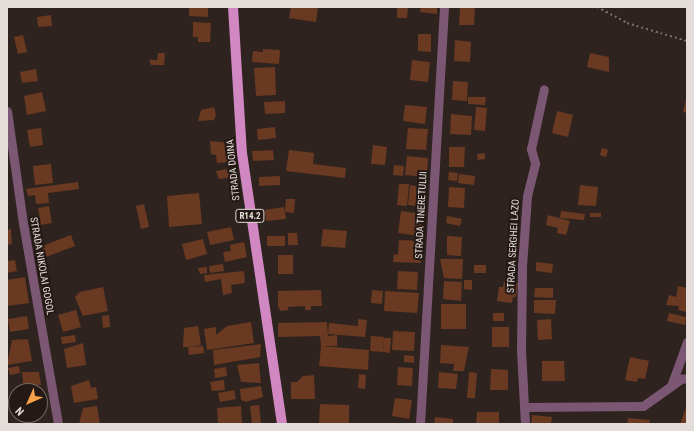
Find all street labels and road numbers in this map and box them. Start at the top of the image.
street label: STRADA DOINA [224,139,242,201]
street label: STRADA TINERETULUI [413,171,429,259]
street label: STRADA SERGHEI LAZO [505,199,521,293]
road number: R14.2 [235,209,265,223]
street label: STRADA NIKOLAI GOGOL [27,216,57,316]

